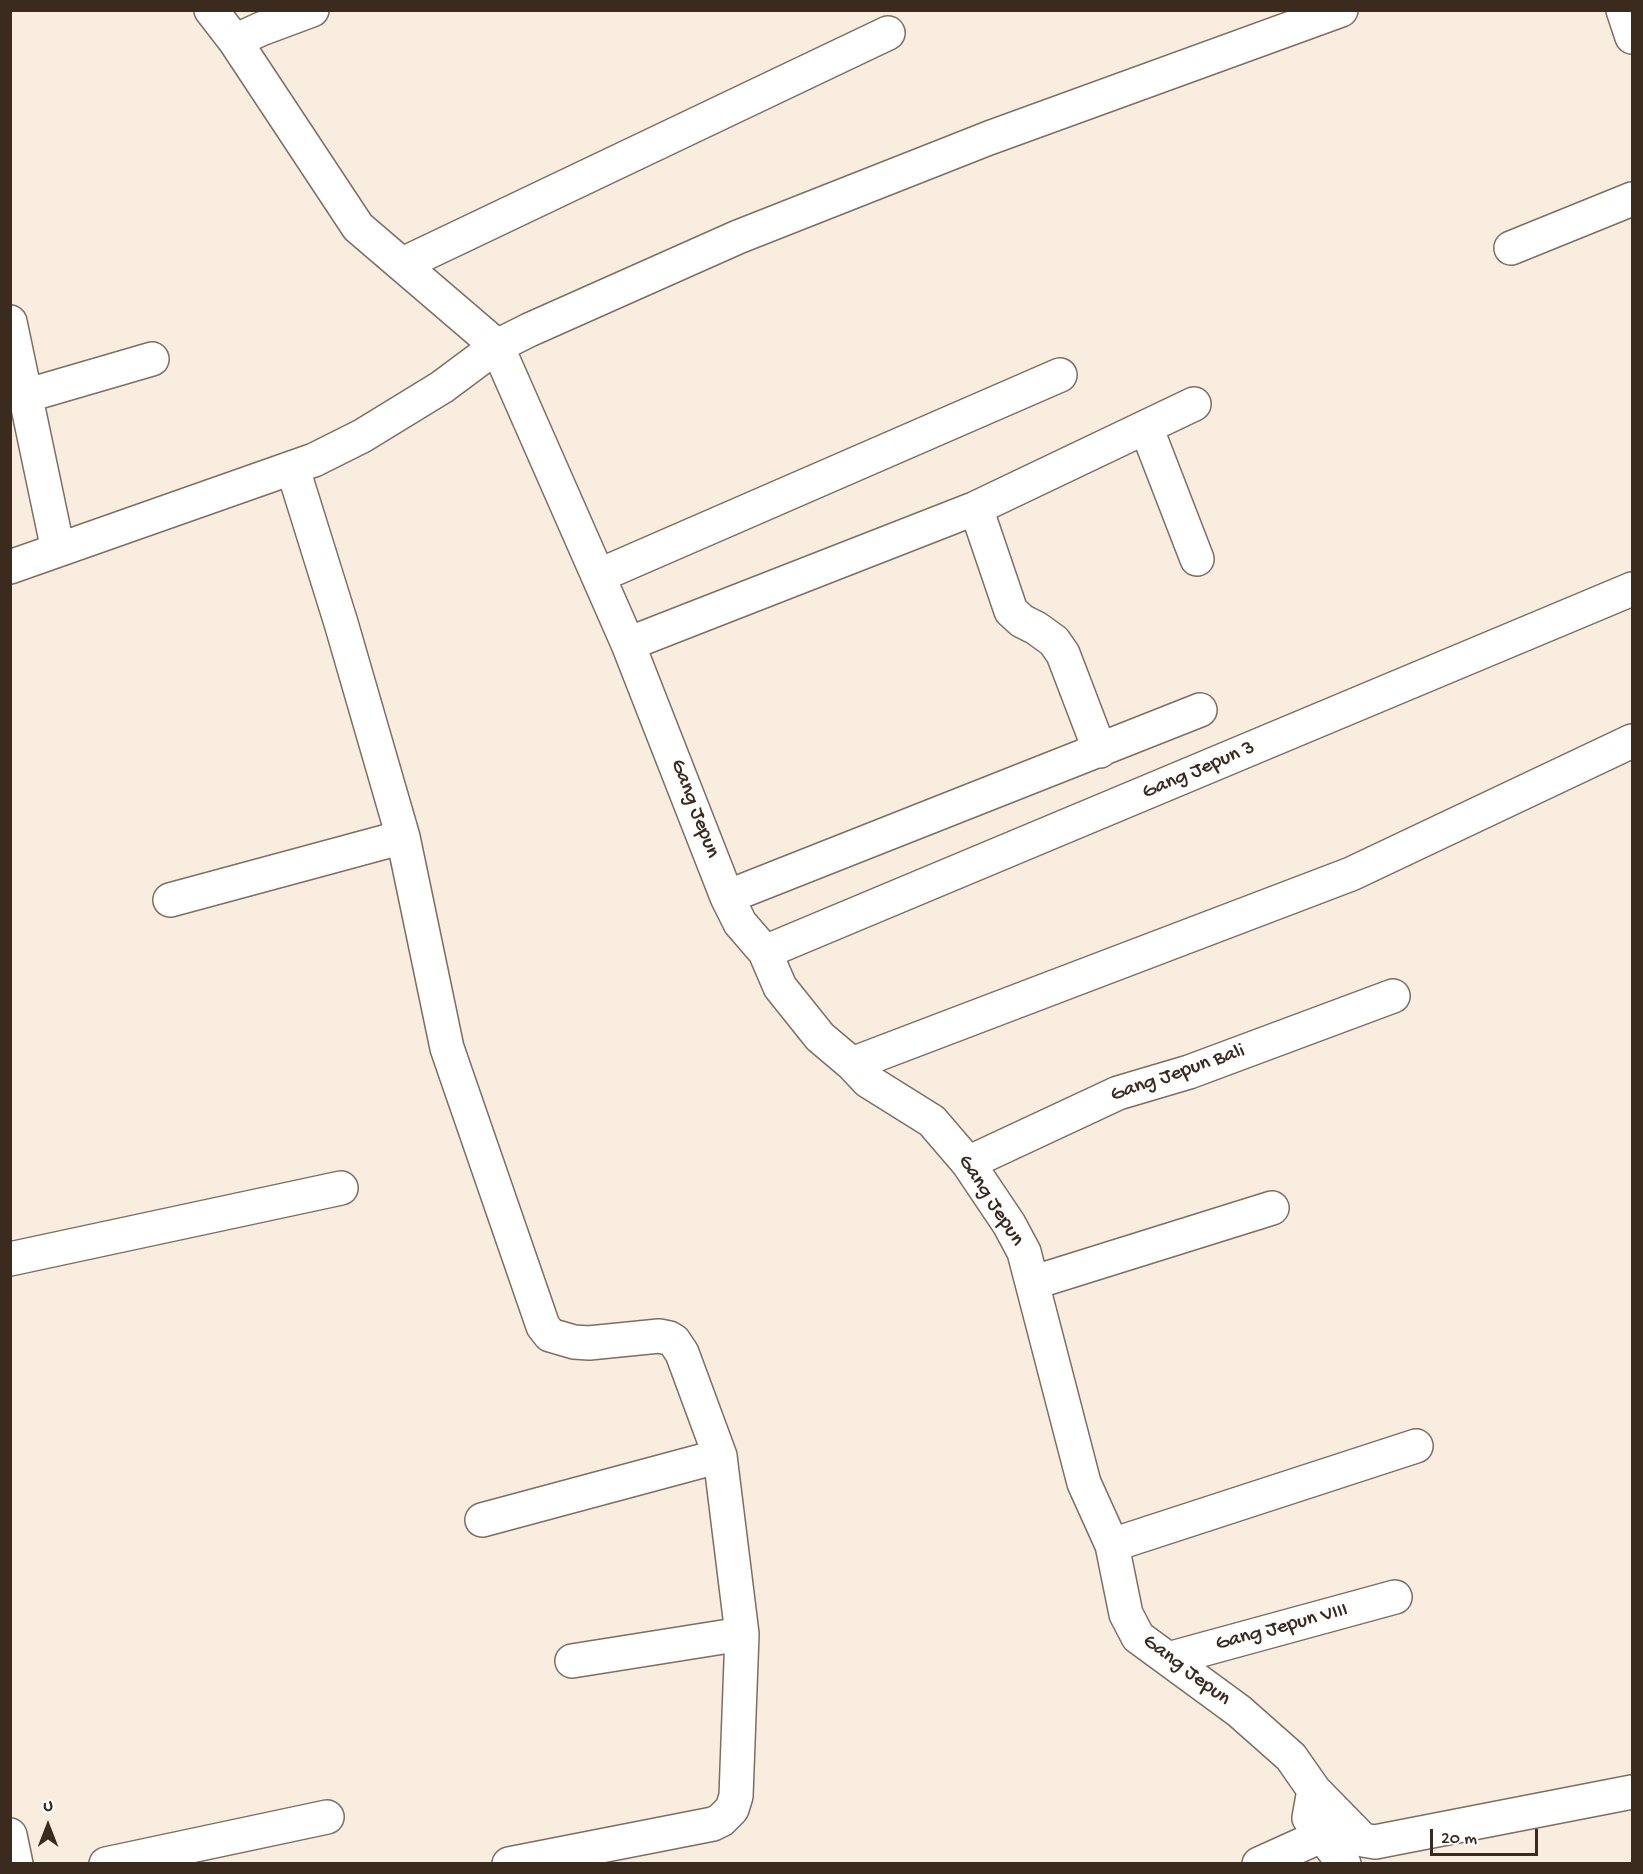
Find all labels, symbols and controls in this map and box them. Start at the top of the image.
street label: Gang Jepun 3 [1139,736,1259,806]
street label: Gang Jepun [664,756,724,862]
street label: Gang Jepun Bali [1107,1039,1249,1109]
street label: Gang Jepun [951,1151,1029,1251]
street label: Gang Jepun VIII [1213,1598,1351,1658]
street label: Gang Jepun [1137,1630,1235,1712]
north arrow [18,1796,78,1856]
text: U [43,1798,53,1817]
scale bar [1433,1817,1541,1855]
text: 20 m [1441,1829,1477,1850]

